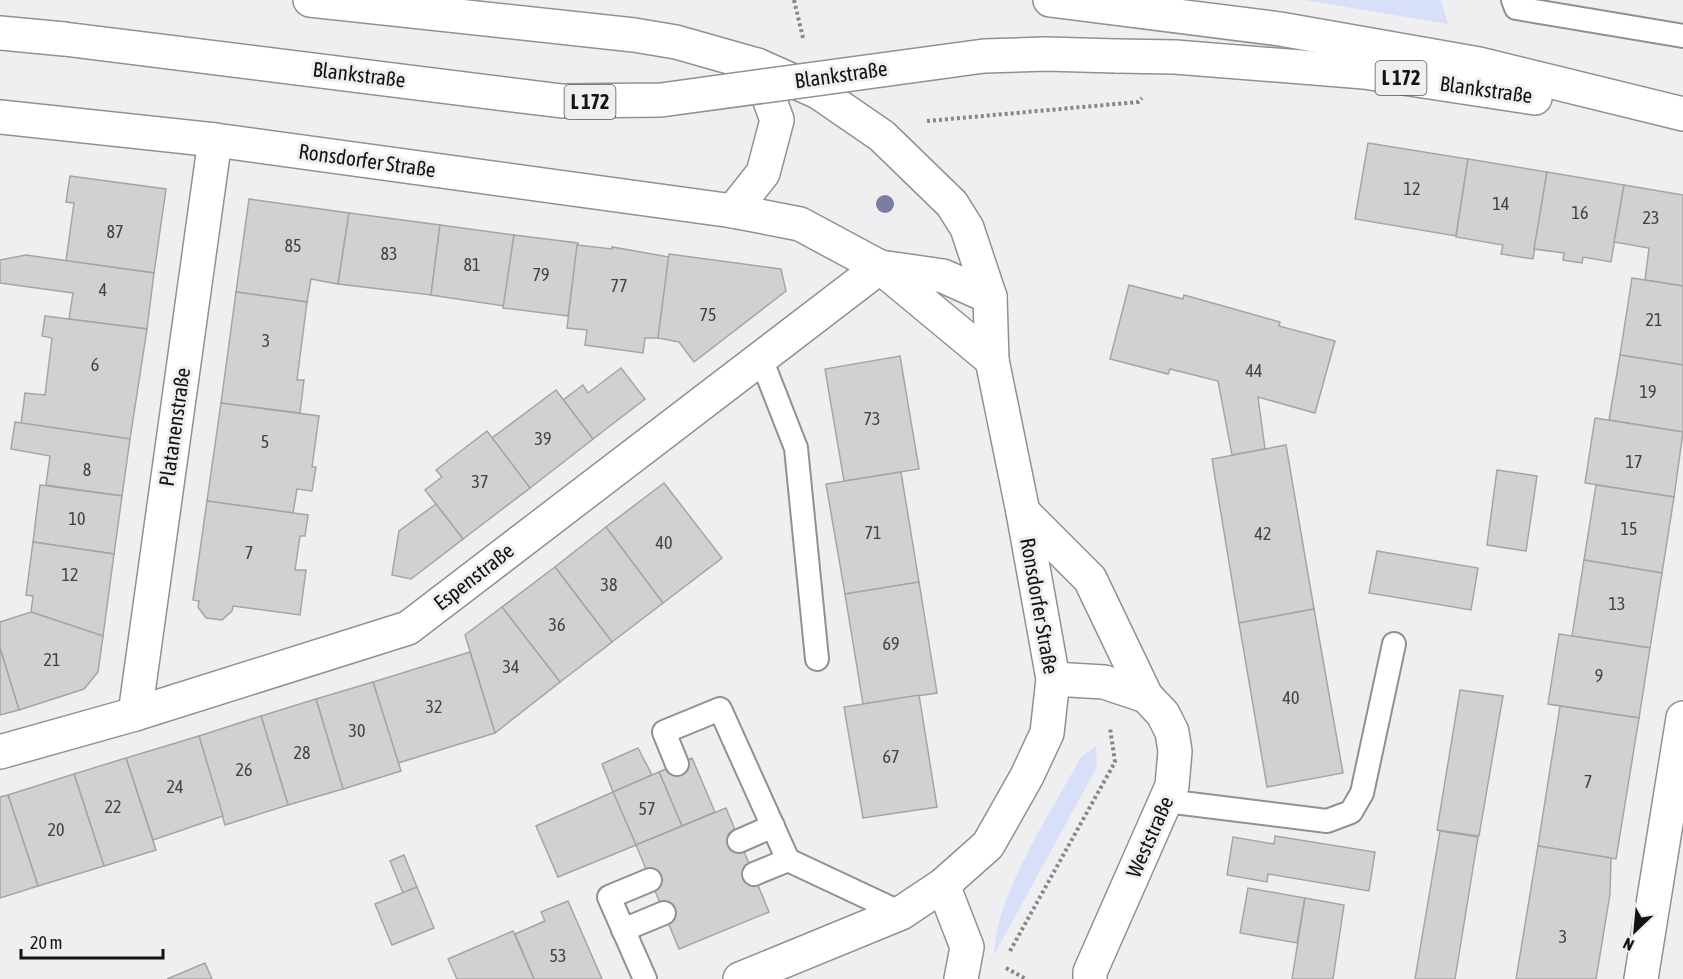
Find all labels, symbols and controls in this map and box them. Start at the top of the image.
street label: Blankstraße [311,56,407,92]
street label: Blankstraße [793,56,889,92]
road number: L 172 [1376,61,1426,95]
street label: Blankstraße [1438,71,1534,107]
road number: L 172 [564,85,616,119]
street label: Ronsdorfer Straße [297,139,437,181]
house number: 12 [1404,178,1420,199]
house number: 14 [1493,193,1509,214]
house number: 16 [1572,202,1588,223]
house number: 23 [1643,207,1659,228]
house number: 87 [107,221,123,242]
house number: 85 [285,235,301,256]
house number: 83 [381,243,397,264]
house number: 81 [464,254,480,275]
house number: 79 [533,264,549,285]
house number: 77 [611,275,627,296]
house number: 4 [99,279,107,300]
house number: 75 [700,304,716,325]
house number: 21 [1646,309,1662,330]
house number: 3 [262,330,270,351]
house number: 6 [91,354,99,375]
house number: 44 [1246,360,1262,381]
street label: Platanenstraße [154,366,194,488]
house number: 19 [1640,381,1656,402]
house number: 73 [864,408,880,429]
house number: 39 [535,428,551,449]
house number: 5 [261,431,269,452]
house number: 17 [1626,451,1642,472]
house number: 8 [83,459,91,480]
house number: 37 [472,471,488,492]
house number: 10 [69,508,85,529]
house number: 15 [1621,518,1637,539]
house number: 71 [865,522,881,543]
house number: 42 [1255,523,1271,544]
house number: 40 [656,532,672,553]
street label: Ronsdorfer Straße [1016,536,1064,676]
street label: Espenstraße [429,538,518,615]
house number: 7 [245,542,253,563]
house number: 12 [62,564,78,585]
house number: 38 [601,574,617,595]
house number: 13 [1609,593,1625,614]
house number: 36 [549,614,565,635]
house number: 69 [883,633,899,654]
house number: 21 [44,649,60,670]
house number: 34 [503,656,519,677]
house number: 9 [1595,665,1603,686]
house number: 40 [1283,687,1299,708]
house number: 32 [426,696,442,717]
house number: 30 [349,720,365,741]
house number: 28 [294,742,310,763]
house number: 67 [883,746,899,767]
house number: 26 [236,759,252,780]
house number: 7 [1584,771,1592,792]
house number: 24 [167,776,183,797]
street label: Weststraße [1121,792,1178,881]
house number: 22 [105,796,121,817]
house number: 57 [639,798,655,819]
house number: 20 [48,819,64,840]
north arrow [1605,901,1665,961]
scale bar [21,922,164,960]
house number: 3 [1559,926,1567,947]
text: 20 m [30,932,62,953]
text: N [1620,934,1637,955]
house number: 53 [550,945,566,966]

